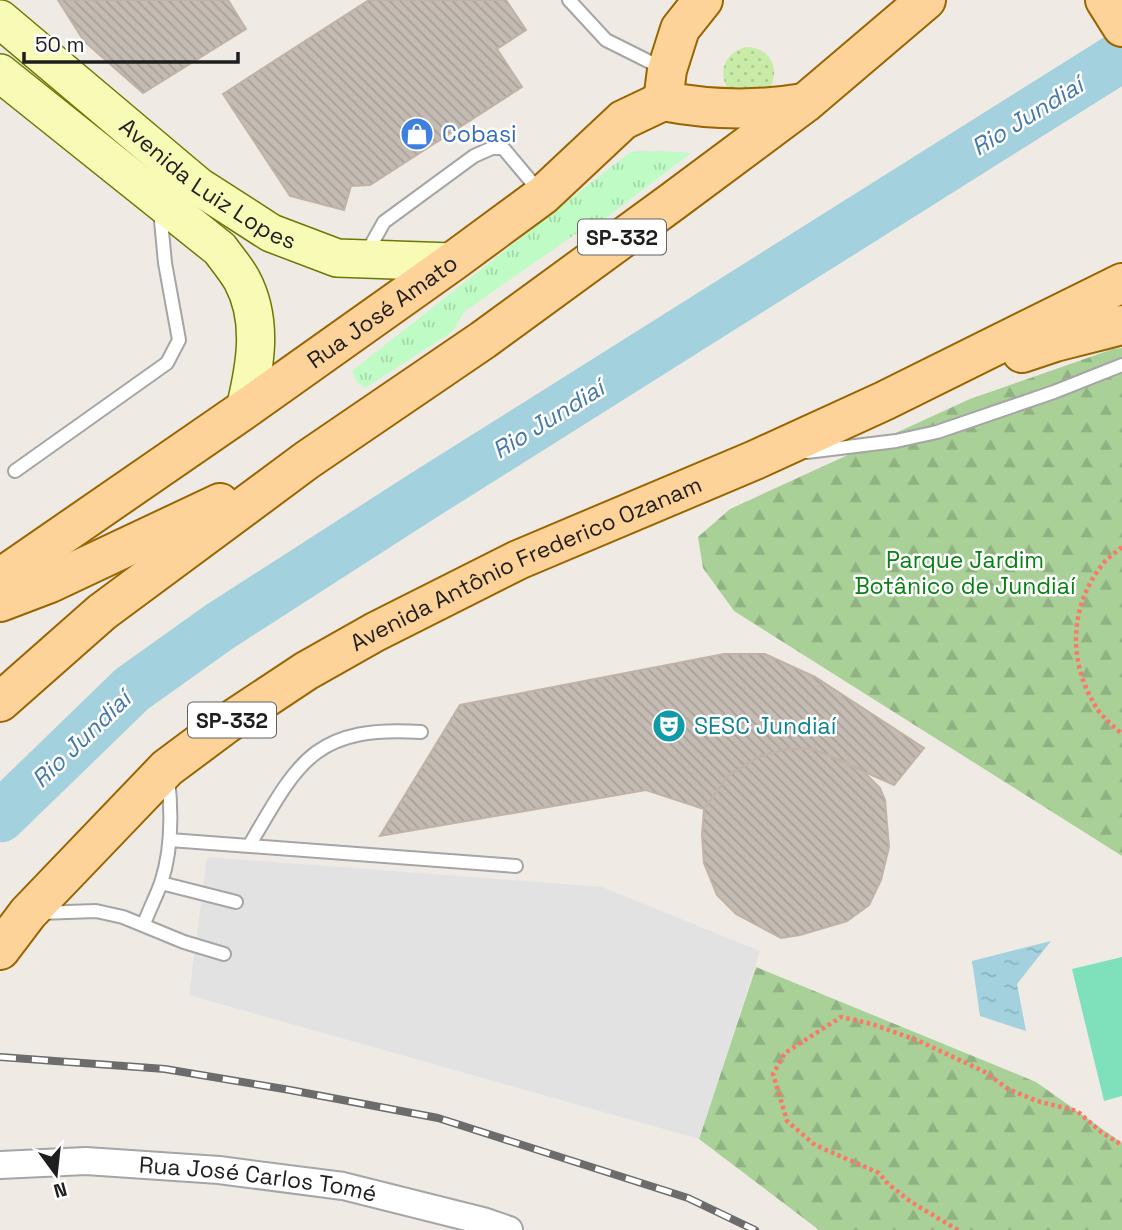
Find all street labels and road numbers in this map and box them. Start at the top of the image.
street label: Avenida Luiz Lopes [113,111,300,256]
road number: SP-332 [578,219,666,254]
street label: Rua José Amato [301,248,463,375]
street label: Avenida Antônio Frederico Ozanam [345,469,706,658]
road number: SP-332 [188,702,276,738]
street label: Rua José Carlos Tomé [138,1150,380,1209]

